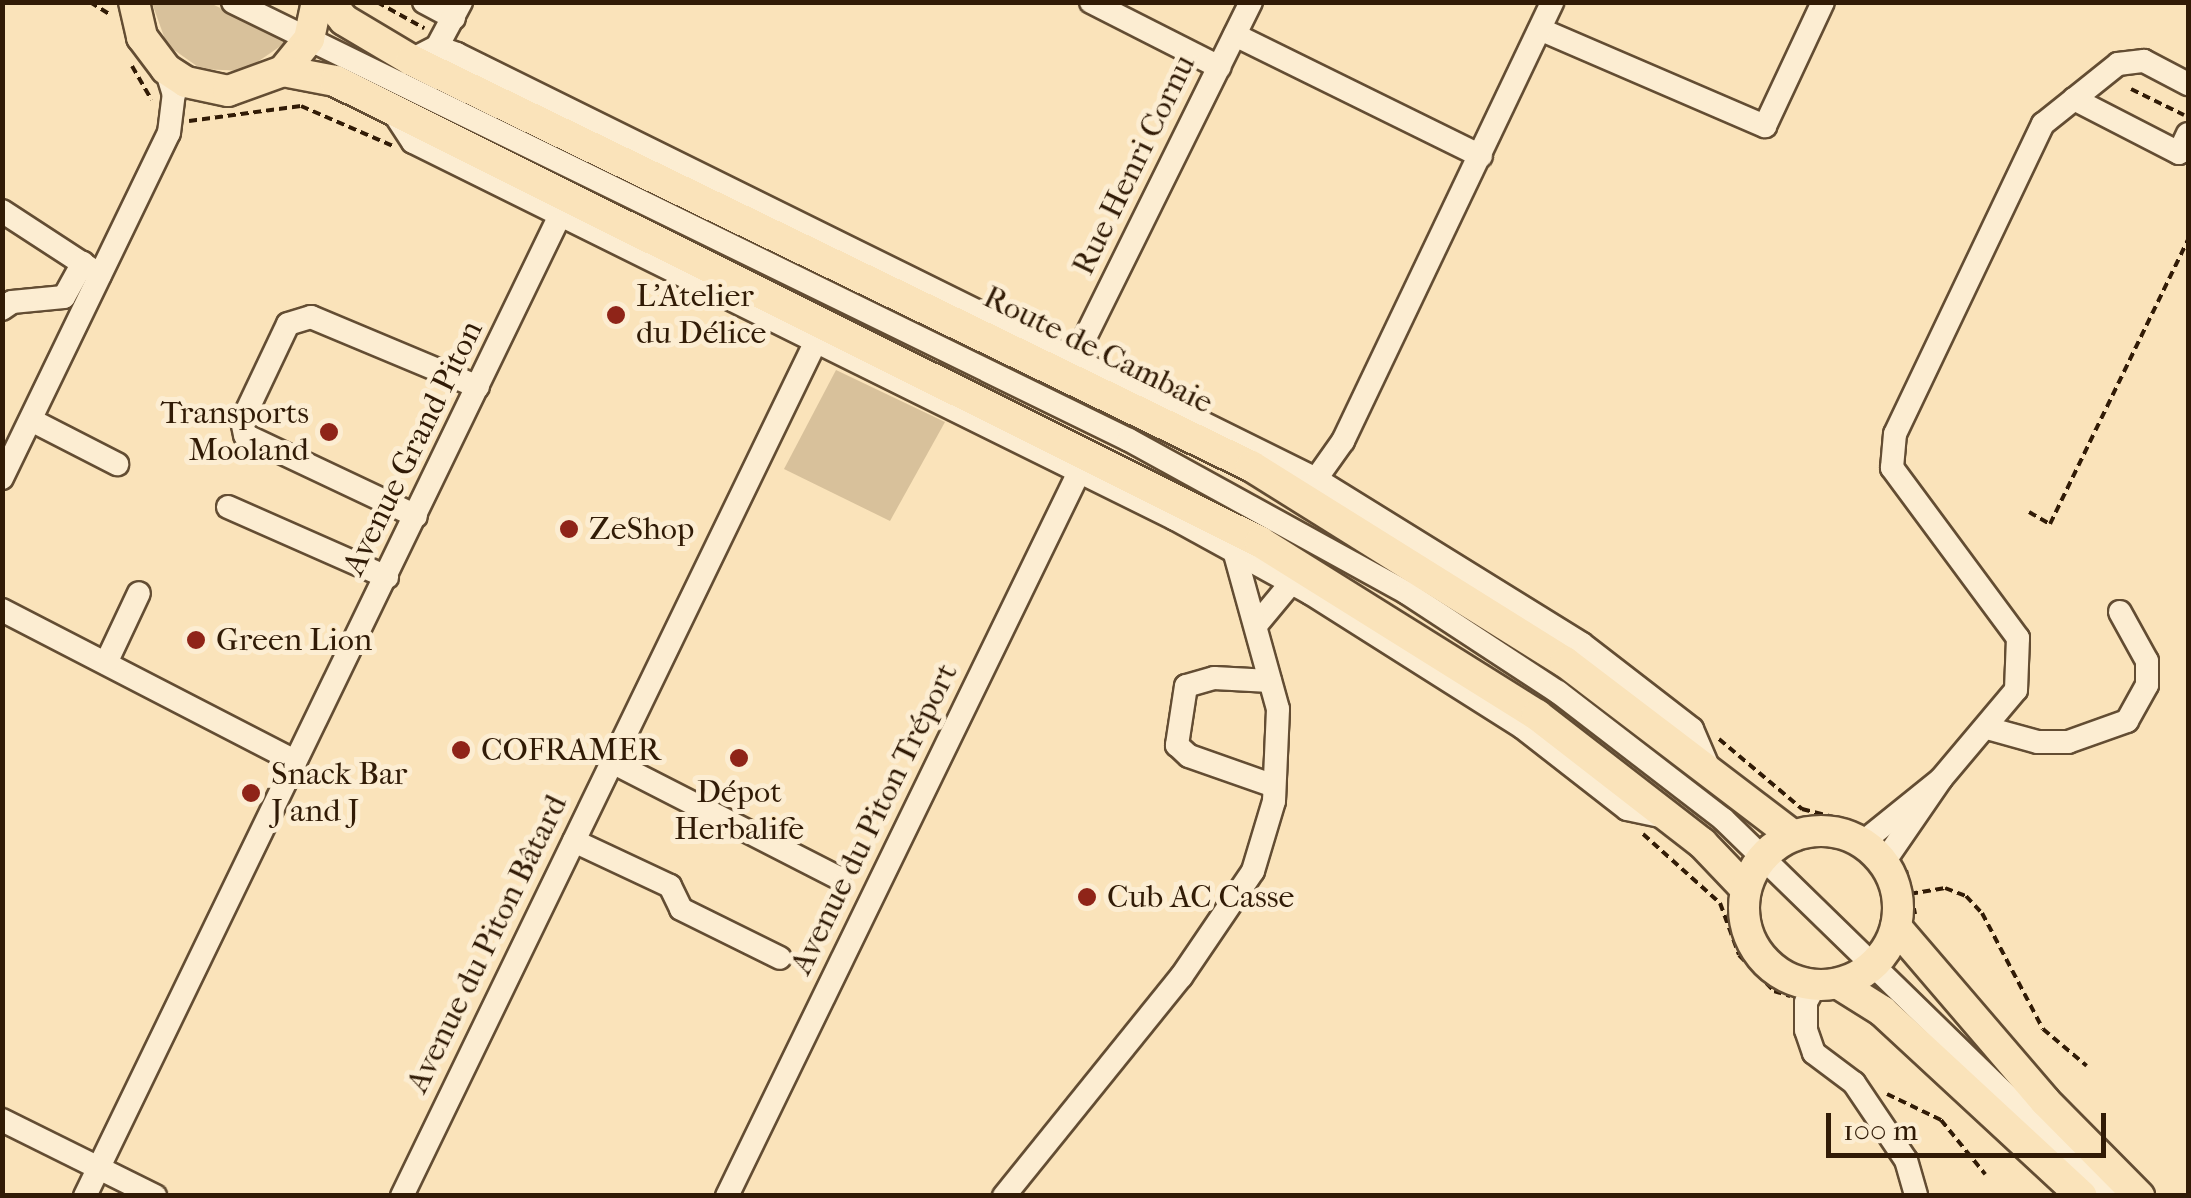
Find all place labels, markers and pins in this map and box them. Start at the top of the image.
place label: L'Atelier du Délice [636,278,766,353]
marker: L'Atelier du Délice [605,304,627,326]
place label: Transports Mooland [160,395,309,470]
marker: Transports Mooland [318,421,340,443]
place label: ZeShop [589,510,694,548]
marker: ZeShop [558,518,580,540]
place label: Green Lion [216,621,372,659]
marker: Green Lion [185,629,207,651]
place label: COFRAMER [481,731,661,769]
marker: COFRAMER [450,739,472,761]
marker: Dépot Herbalife [728,747,750,769]
place label: Snack Bar J and J [271,756,407,831]
place label: Dépot Herbalife [674,774,804,849]
marker: Snack Bar J and J [240,782,262,804]
place label: Cub AC Casse [1107,878,1294,916]
marker: Cub AC Casse [1076,886,1098,908]

